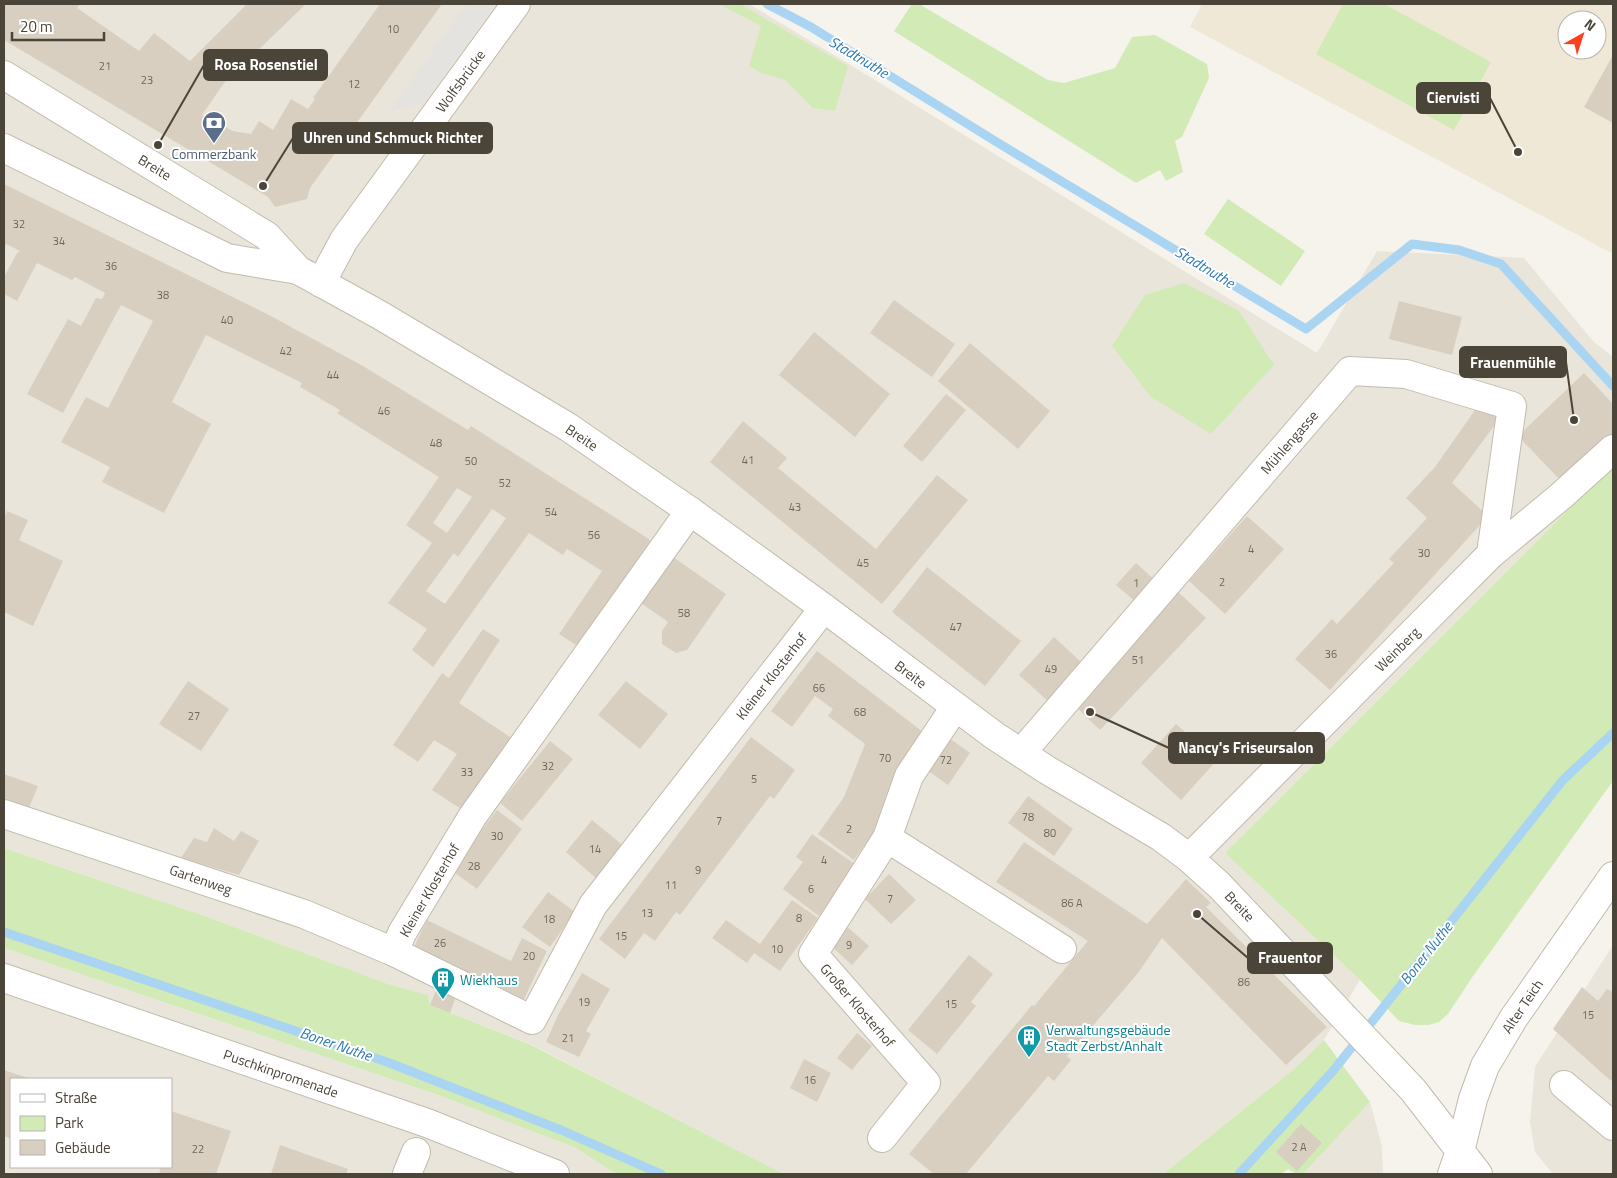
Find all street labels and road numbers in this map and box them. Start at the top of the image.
street label: Wolfsbrücke [430,45,490,117]
street label: Breite [134,149,176,185]
street label: Mühlengasse [1255,405,1323,479]
street label: Breite [561,418,603,456]
street label: Weinberg [1370,622,1424,676]
street label: Kleiner Klosterhof [730,628,812,724]
street label: Breite [891,655,931,693]
street label: Kleiner Klosterhof [394,839,465,941]
street label: Gartenweg [167,859,235,899]
street label: Breite [1220,886,1260,926]
street label: Großer Klosterhof [816,958,901,1052]
street label: Alter Teich [1496,975,1548,1037]
street label: Puschkinpromenade [221,1043,341,1103]

